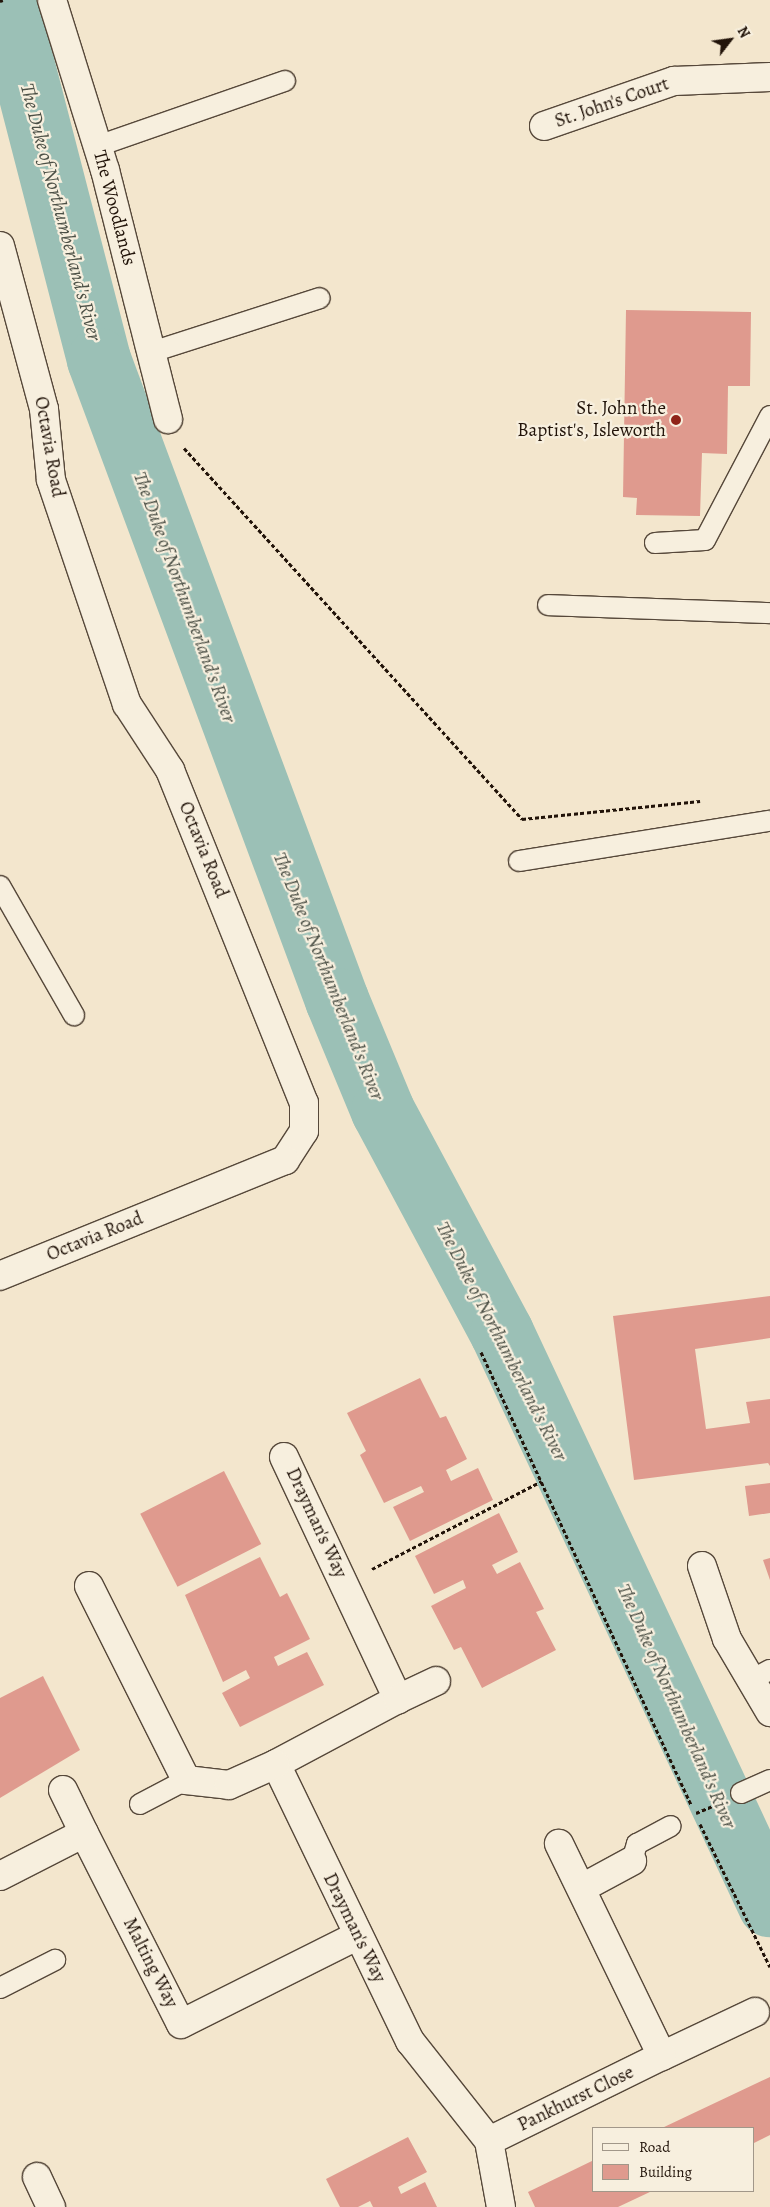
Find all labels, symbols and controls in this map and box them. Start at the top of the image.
north arrow [705,15,755,65]
text: N [733,23,754,41]
street label: St. John's Court [552,73,672,133]
water label: The Duke of Northumberland's River [15,81,107,343]
street label: The Woodlands [88,148,140,268]
street label: Octavia Road [29,395,69,499]
place label: St. John the Baptist's, Isleworth [517,398,666,442]
marker: St. John the Baptist's, Isleworth [670,414,682,426]
water label: The Duke of Northumberland's River [128,468,242,726]
street label: Octavia Road [173,798,233,902]
water label: The Duke of Northumberland's River [268,849,390,1103]
street label: Octavia Road [43,1207,147,1267]
water label: The Duke of Northumberland's River [431,1217,573,1465]
street label: Drayman's Way [281,1464,351,1582]
water label: The Duke of Northumberland's River [612,1580,742,1832]
street label: Drayman's Way [318,1870,390,1986]
street label: Malting Way [118,1914,182,2012]
street label: Pankhurst Close [514,2061,638,2137]
legend [592,2127,755,2192]
text: Road [639,2137,670,2157]
text: Building [639,2162,692,2182]

